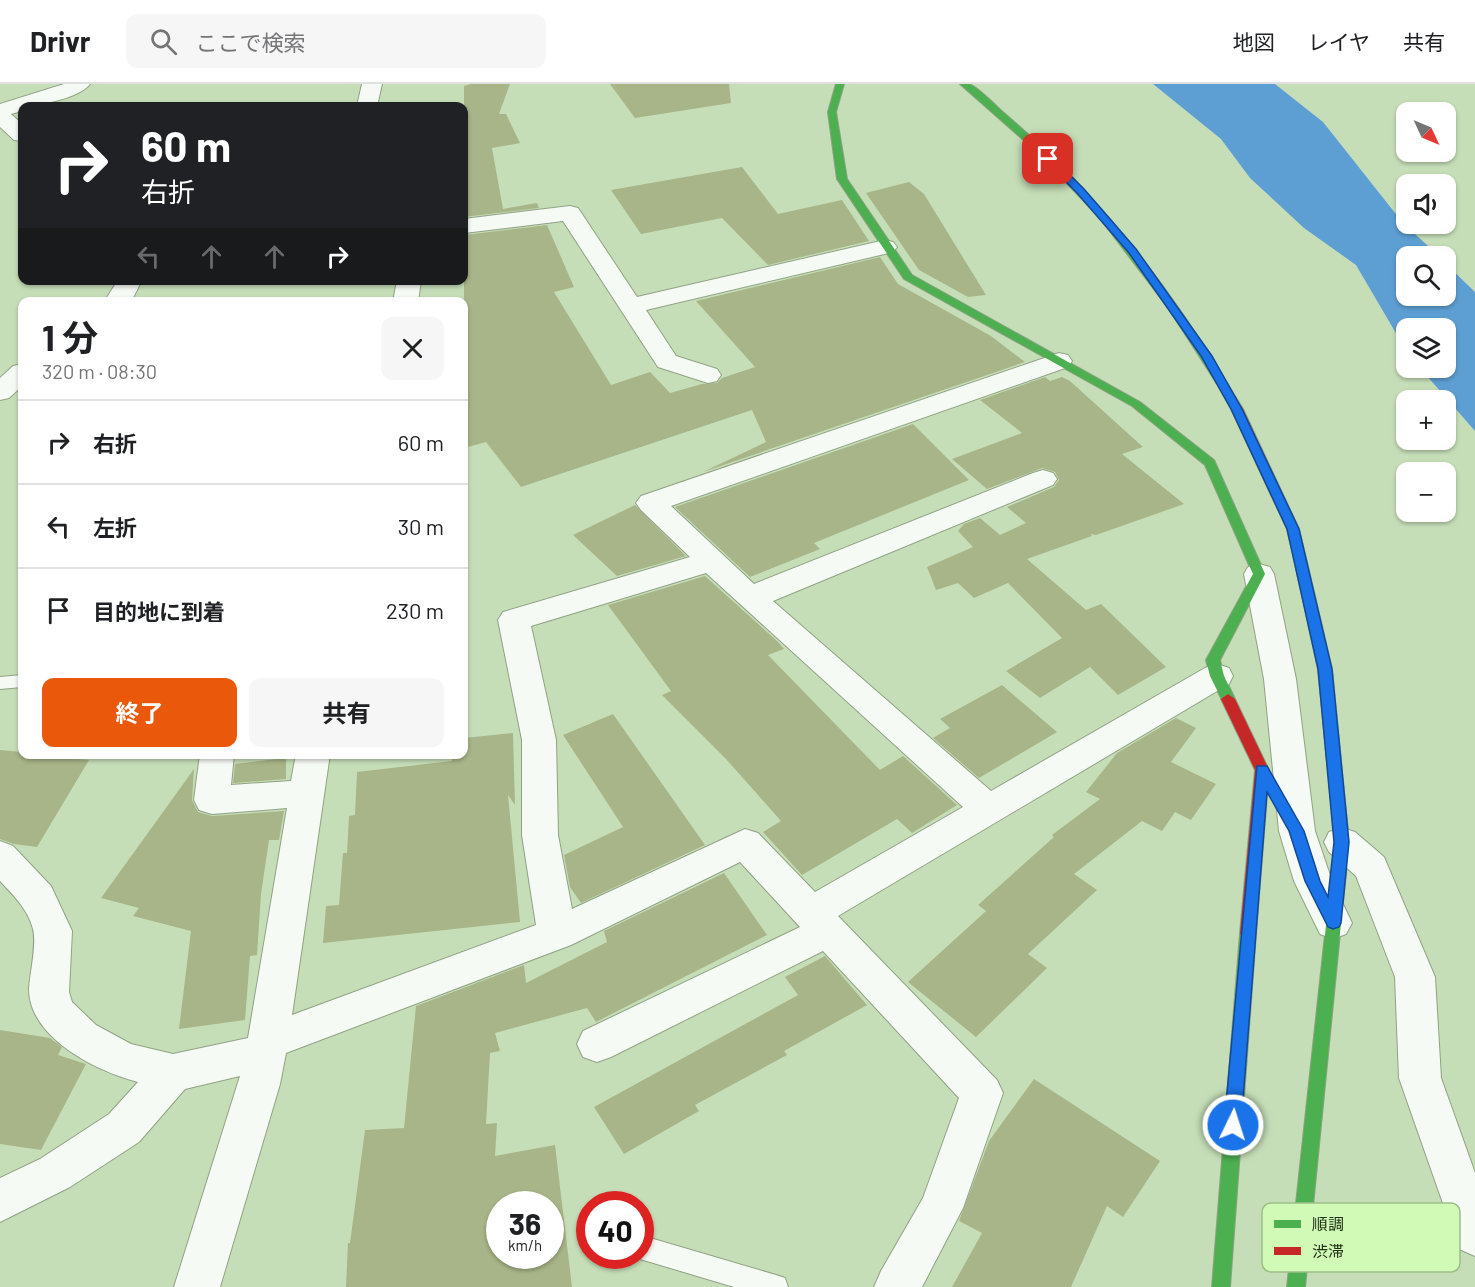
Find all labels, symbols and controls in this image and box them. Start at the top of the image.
search box [126,14,546,68]
text: Drivr [30,24,90,58]
icon: search [147,25,180,58]
text: ここで検索 [195,29,305,55]
text: 地図 [1233,29,1275,54]
text: レイヤ [1308,29,1370,54]
text: 共有 [1403,29,1445,54]
north arrow [1396,102,1456,162]
map controls [1396,102,1456,522]
text: 60 m [141,120,231,170]
icon: right [42,126,120,204]
pin [1022,133,1073,184]
icon: arrive [1031,142,1064,175]
button: sound [1396,174,1456,234]
text: 右折 [141,175,195,207]
icon: left [132,240,165,273]
icon: ahead [195,240,228,273]
icon: ahead [258,240,291,273]
icon: right [321,240,354,273]
button: search [1396,246,1456,306]
text: 1 分 [42,315,98,358]
button: close [381,317,444,380]
button: layers [1396,318,1456,378]
text: 320 m · 08:30 [42,359,157,383]
button: + [1396,390,1456,450]
icon: right [42,426,75,459]
text: 60 m [398,429,444,455]
text: 右折 [93,430,137,456]
button: − [1396,462,1456,522]
icon: left [42,510,75,543]
text: 30 m [398,513,444,539]
text: 左折 [93,514,137,540]
icon: arrive [42,594,75,627]
text: 230 m [386,597,444,623]
text: 目的地に到着 [93,598,225,624]
button: 終了 [42,678,237,747]
button: 共有 [249,678,444,747]
position arrow [1201,1093,1265,1157]
speed limit sign: 40 [576,1191,654,1269]
legend [1262,1203,1460,1272]
text: 36 [509,1205,541,1241]
text: 順調 [1312,1214,1344,1233]
text: km/h [508,1236,542,1254]
text: 渋滞 [1312,1241,1344,1260]

